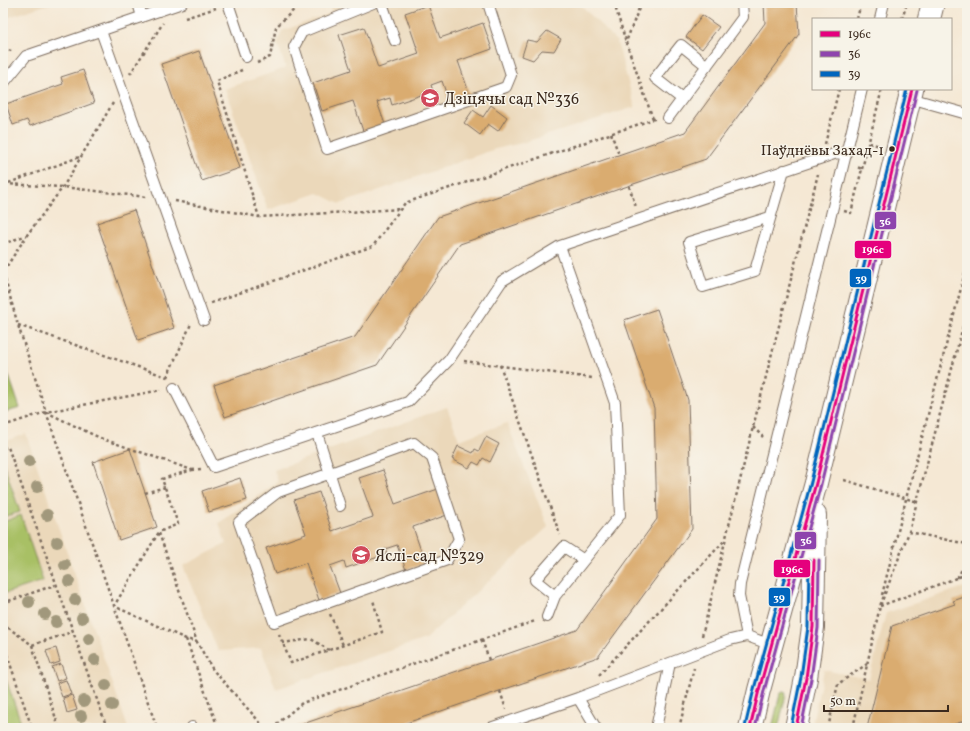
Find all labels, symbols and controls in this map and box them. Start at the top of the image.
legend [812,18,952,90]
text: 196с [848,27,871,43]
text: 36 [848,47,860,63]
text: 39 [848,67,860,83]
school or university icon: Дзіцячы сад №336 [419,87,441,109]
place label: Дзіцячы сад №336 [444,89,579,111]
place label: Паўднёвы Захад-1 [761,141,884,162]
marker: Паўднёвы Захад-1 [887,144,897,154]
line badge: 36 [874,211,897,230]
text: 36 [879,215,891,230]
line badge: 196с [854,240,892,259]
text: 196с [862,243,884,258]
line badge: 39 [849,268,872,288]
text: 39 [855,272,867,287]
line badge: 36 [794,531,817,550]
text: 36 [800,534,812,549]
school or university icon: Яслі-сад №329 [350,544,372,566]
place label: Яслі-сад №329 [375,546,484,568]
line badge: 196с [773,559,811,578]
text: 196с [781,563,803,578]
line badge: 39 [768,587,791,607]
text: 39 [773,591,785,606]
scale bar [824,687,948,713]
text: 50 m [830,694,856,710]

